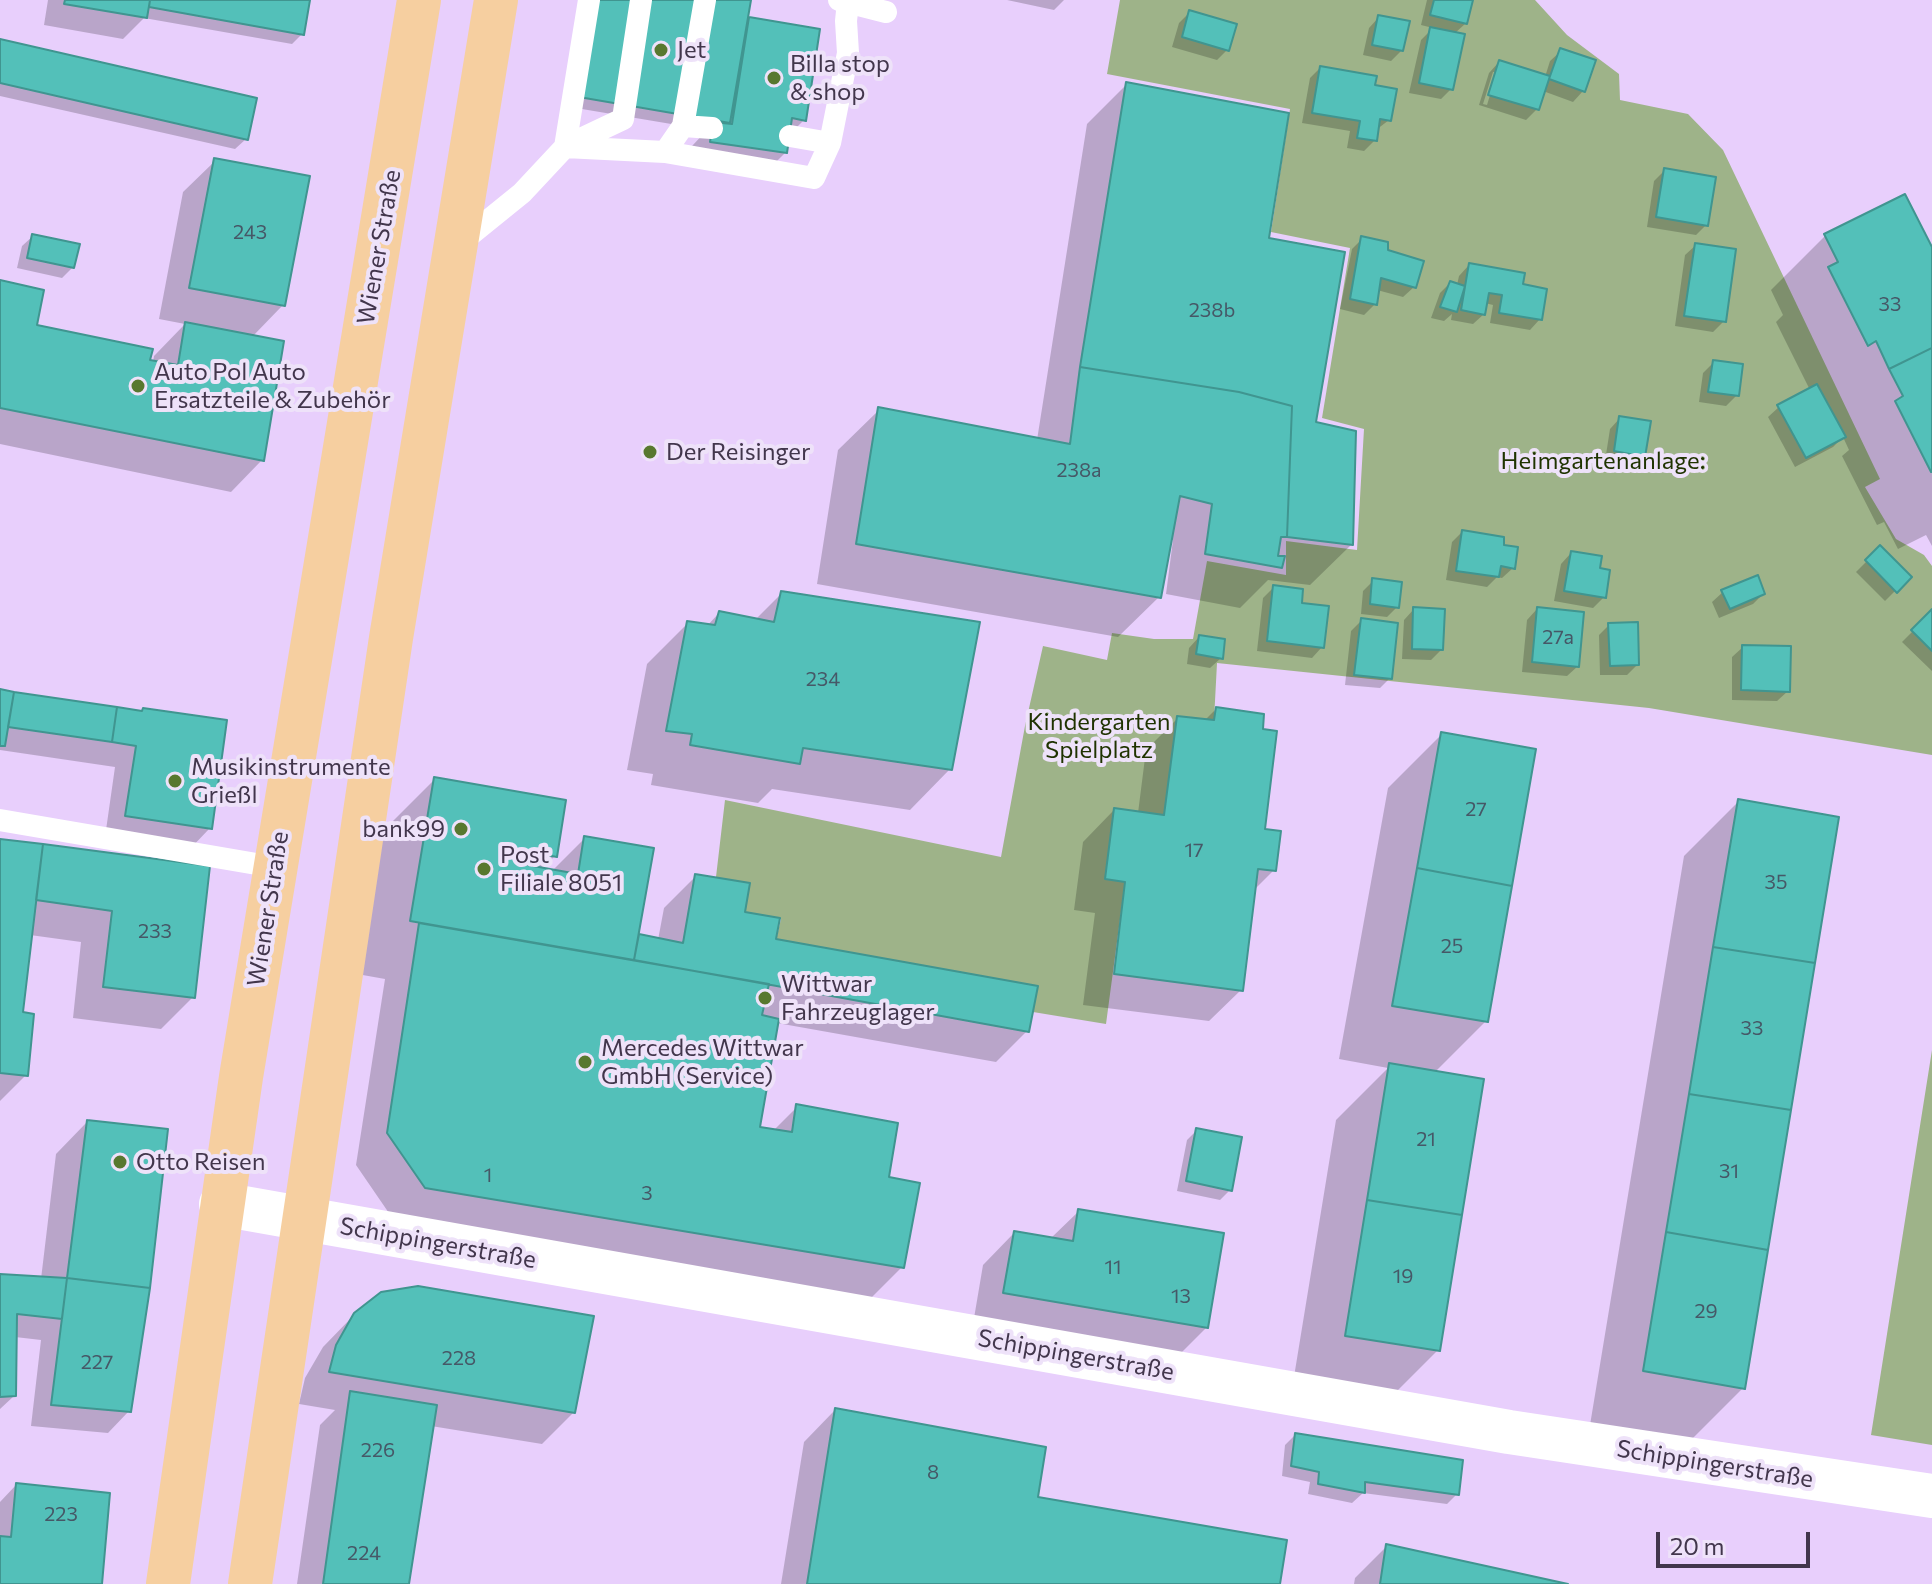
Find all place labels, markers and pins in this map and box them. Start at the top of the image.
place label: Jet [677,36,706,64]
marker: Jet [652,41,670,59]
place label: Billa stop & shop [790,50,890,106]
marker: Billa stop & shop [765,69,783,87]
place label: Auto Pol Auto Ersatzteile & Zubehör [154,358,391,414]
marker: Auto Pol Auto Ersatzteile & Zubehör [129,377,147,395]
place label: Der Reisinger [666,438,810,466]
marker: Der Reisinger [641,443,659,461]
place label: Musikinstrumente Grießl [191,753,391,809]
marker: Musikinstrumente Grießl [166,772,184,790]
place label: bank99 [362,815,445,843]
marker: bank99 [452,820,470,838]
place label: Post Filiale 8051 [500,841,622,897]
marker: Post Filiale 8051 [475,860,493,878]
place label: Wittwar Fahrzeuglager [781,970,935,1026]
marker: Wittwar Fahrzeuglager [756,989,774,1007]
place label: Mercedes Wittwar GmbH (Service) [601,1034,804,1090]
marker: Mercedes Wittwar GmbH (Service) [576,1053,594,1071]
place label: Otto Reisen [136,1148,266,1176]
marker: Otto Reisen [111,1153,129,1171]

